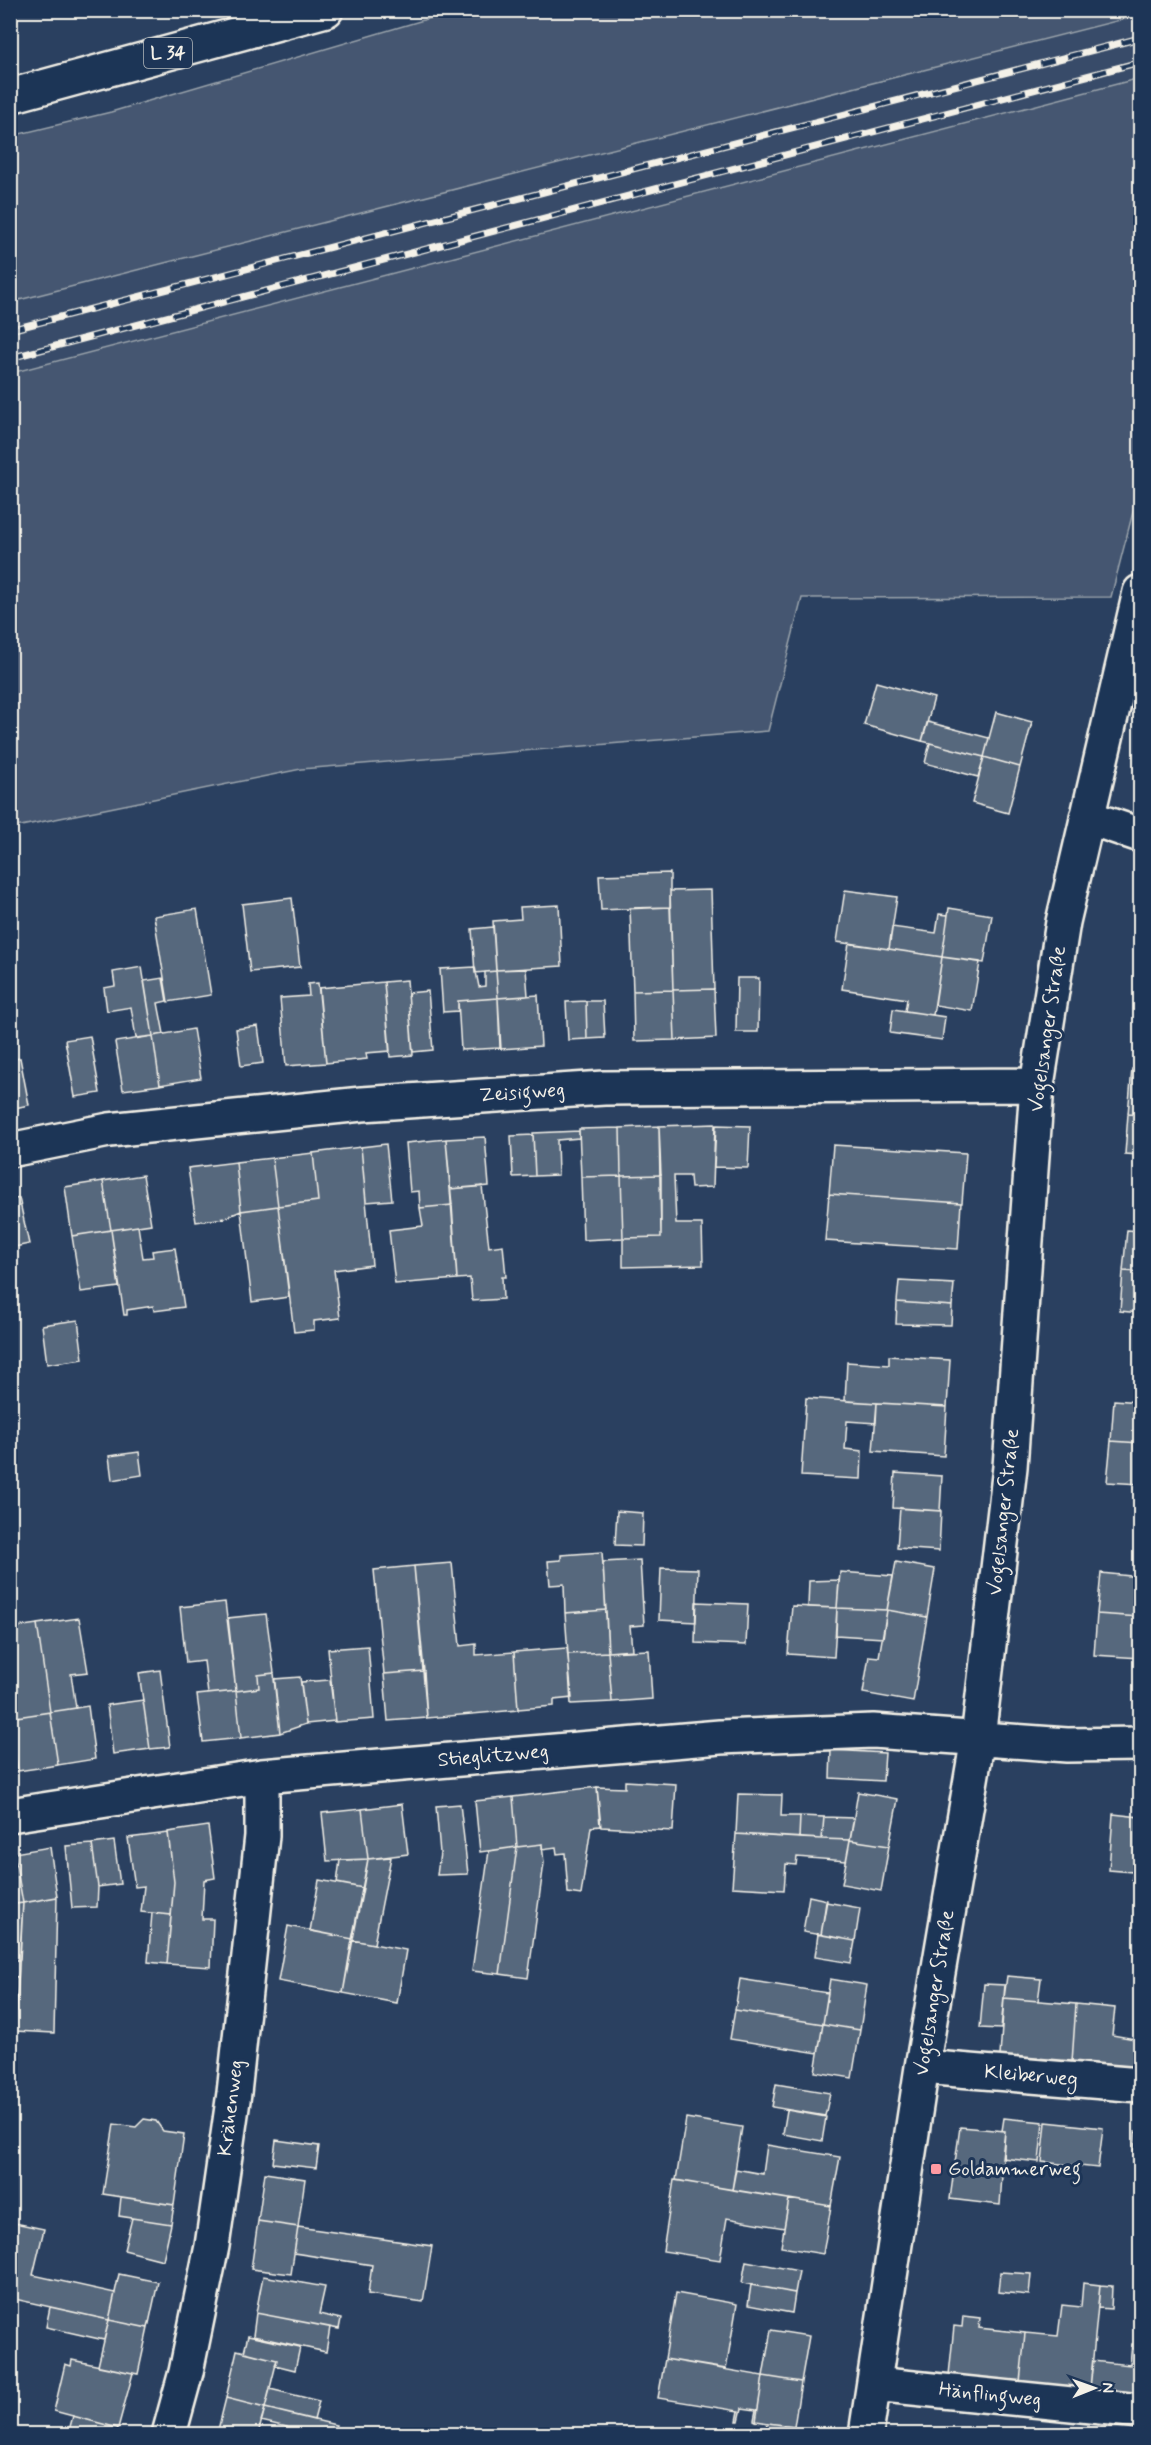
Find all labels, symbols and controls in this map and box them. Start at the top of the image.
road number: L 34 [144,38,192,68]
street label: Vogelsanger Straße [1023,944,1075,1114]
street label: Zeisigweg [478,1077,566,1111]
street label: Vogelsanger Straße [982,1427,1028,1597]
street label: Stieglitzweg [436,1738,550,1774]
street label: Vogelsanger Straße [909,1908,963,2078]
street label: Krähenweg [212,2058,250,2158]
street label: Kleiberweg [983,2058,1079,2095]
place label: Goldammerweg [948,2156,1081,2185]
marker: Goldammerweg [929,2162,943,2176]
north arrow [1064,2358,1124,2418]
street label: Hänflingweg [937,2376,1043,2416]
text: N [1097,2382,1118,2393]

